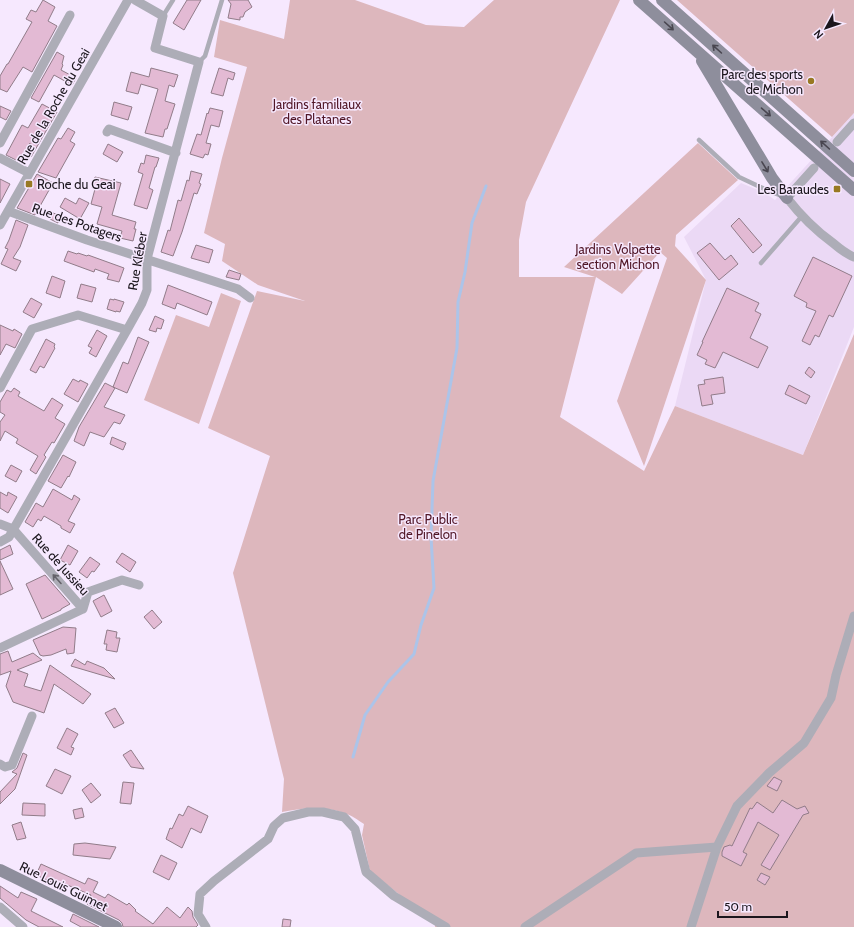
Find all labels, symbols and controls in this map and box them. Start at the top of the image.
north arrow [806,8,846,48]
one-way arrow [663,21,673,30]
text: N [810,27,826,42]
street label: Rue de la Roche du Geai [13,45,93,167]
one-way arrow [713,45,723,54]
place label: Parc des sports de Michon [721,66,804,97]
marker: Parc des sports de Michon [806,76,816,86]
park label: Jardins familiaux des Platanes [272,96,362,127]
one-way arrow [760,108,771,117]
one-way arrow [820,140,830,149]
one-way arrow [761,161,769,172]
place label: Roche du Geai [37,176,116,192]
marker: Roche du Geai [24,179,34,189]
place label: Les Baraudes [757,181,830,197]
marker: Les Baraudes [832,184,842,194]
street label: Rue des Potagers [30,199,125,245]
street label: Rue Kléber [124,230,150,291]
park label: Jardins Volpette section Michon [574,241,661,272]
park label: Parc Public de Pinelon [398,511,458,542]
street label: Rue de Jussieu [29,530,93,598]
one-way arrow [53,574,62,585]
street label: Rue Louis Guimet [17,858,111,915]
scale bar [718,893,787,919]
text: 50 m [724,899,752,914]

